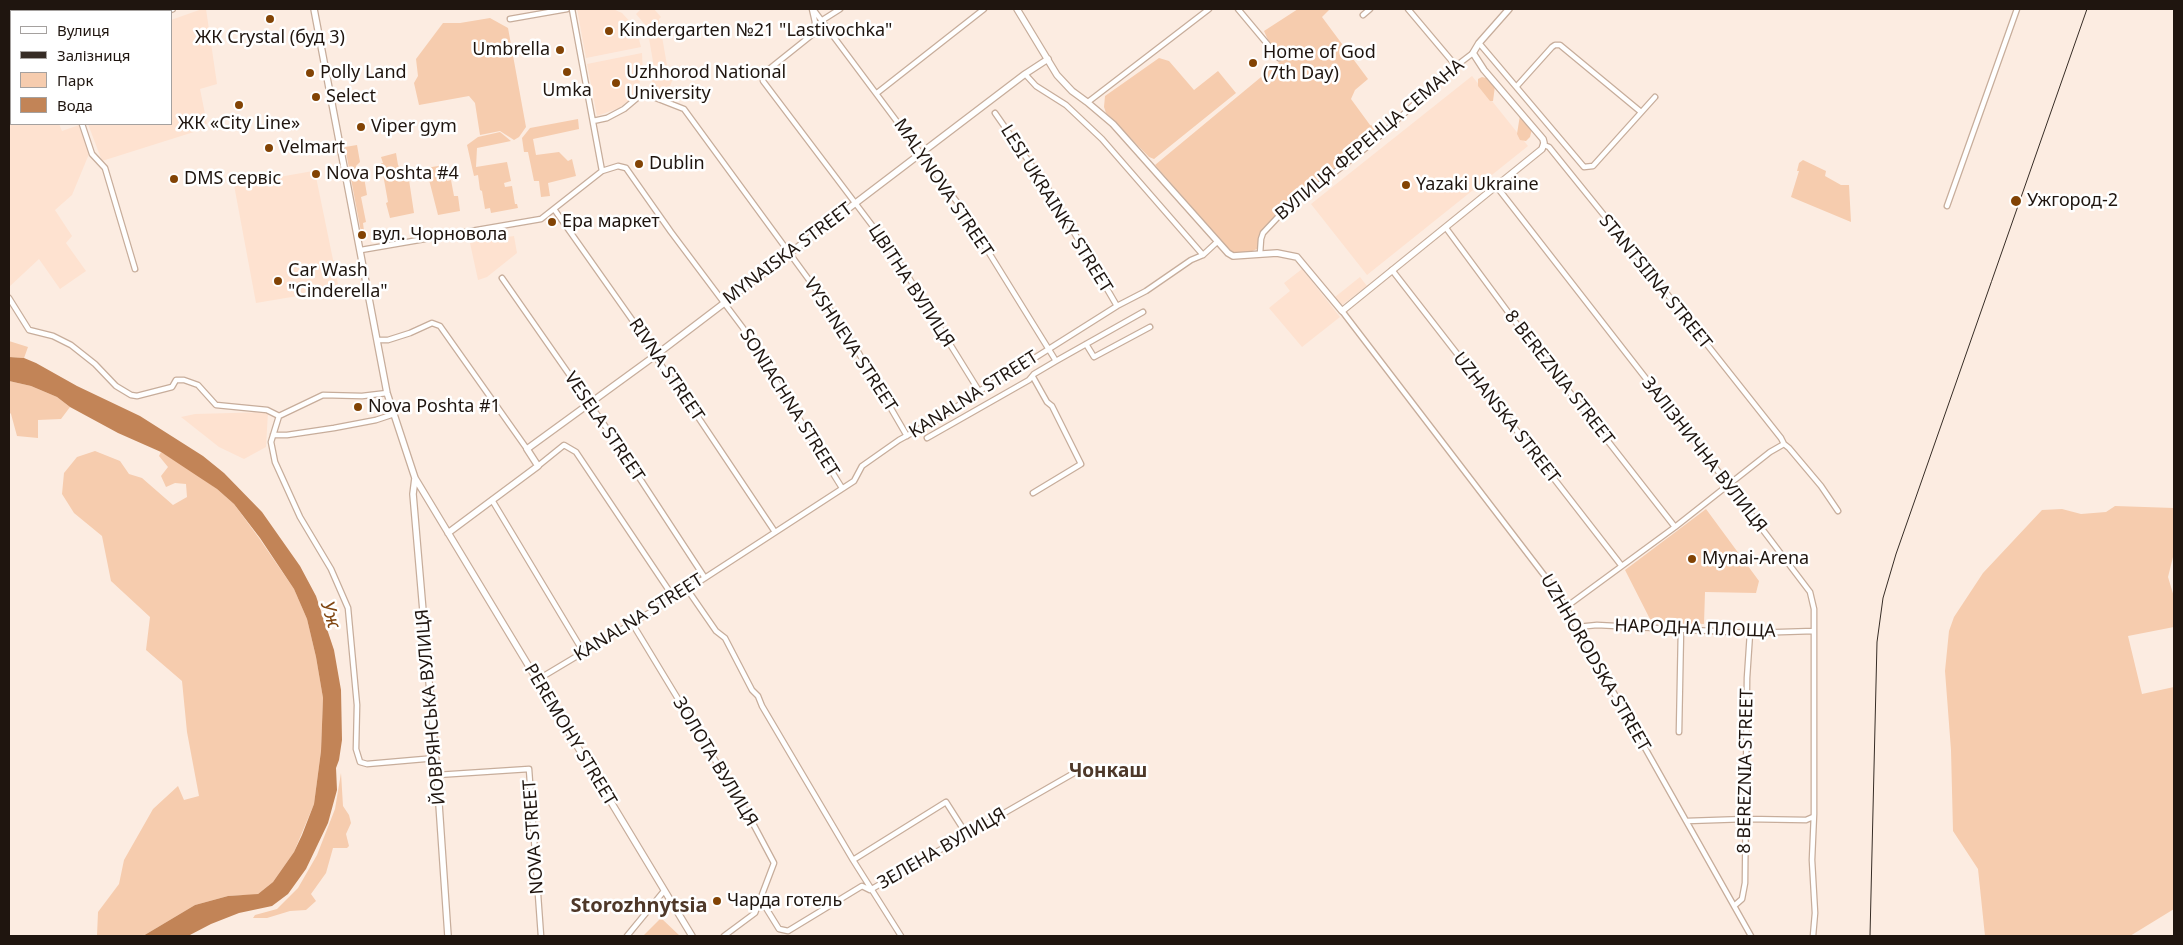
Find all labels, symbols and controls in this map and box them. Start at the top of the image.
legend [10,10,172,125]
marker: ЖК Crystal (буд 3) [264,13,276,25]
text: Вулиця [57,20,110,40]
place label: Kindergarten №21 "Lastivochka" [619,20,892,42]
marker: Kindergarten №21 "Lastivochka" [603,25,615,37]
place label: ЖК Crystal (буд 3) [195,27,345,49]
place label: Umbrella [472,39,550,61]
place label: Home of God (7th Day) [1263,42,1376,84]
marker: Umbrella [554,44,566,56]
text: Залізниця [57,45,130,65]
street label: ВУЛИЦЯ ФЕРЕНЦА СЕМАНА [1271,55,1469,225]
marker: Home of God (7th Day) [1247,57,1259,69]
place label: Polly Land [320,62,407,84]
place label: Uzhhorod National University [626,62,786,104]
marker: Umka [561,66,573,78]
marker: Polly Land [304,67,316,79]
text: Парк [57,70,93,90]
marker: Uzhhorod National University [610,77,622,89]
place label: Umka [542,80,592,102]
place label: Select [326,86,376,108]
marker: Select [310,91,322,103]
text: Вода [57,95,93,115]
marker: ЖК «City Line» [233,99,245,111]
place label: ЖК «City Line» [178,113,300,135]
street label: MALYNOVA STREET [889,115,997,261]
place label: Viper gym [371,116,457,138]
marker: Viper gym [355,121,367,133]
street label: LESI UKRAINKY STREET [995,121,1117,297]
place label: Velmart [279,137,345,159]
marker: Velmart [263,142,275,154]
place label: Dublin [649,153,705,175]
marker: Dublin [633,158,645,170]
place label: Nova Poshta #4 [326,163,459,185]
place label: DMS сервіс [184,168,281,190]
marker: Nova Poshta #4 [310,168,322,180]
marker: DMS сервіс [168,173,180,185]
place label: Yazaki Ukraine [1416,174,1539,196]
marker: Yazaki Ukraine [1400,179,1412,191]
place label: Ужгород-2 [2027,190,2118,212]
marker: Ужгород-2 [2009,194,2023,208]
street label: MYNAISKA STREET [719,198,857,310]
street label: STANTSIINA STREET [1594,210,1716,354]
place label: Ера маркет [562,211,660,233]
marker: Ера маркет [546,216,558,228]
street label: ЦВІТНА ВУЛИЦЯ [863,221,959,351]
place label: вул. Чорновола [372,224,507,246]
marker: вул. Чорновола [356,229,368,241]
place label: Car Wash "Cinderella" [288,260,387,302]
street label: VYSHNEVA STREET [799,274,901,416]
marker: Car Wash "Cinderella" [272,275,284,287]
street label: 8 BEREZNIA STREET [1500,306,1618,450]
street label: RIVNA STREET [624,315,708,425]
street label: SONIACHNA STREET [735,325,843,481]
street label: KANALNA STREET [905,347,1043,443]
street label: UZHANSKA STREET [1448,348,1564,488]
street label: VESELA STREET [559,368,649,486]
street label: ЗАЛІЗНИЧНА ВУЛИЦЯ [1637,373,1771,537]
place label: Nova Poshta #1 [368,396,501,418]
marker: Nova Poshta #1 [352,401,364,413]
place label: Mynai-Arena [1702,548,1809,570]
marker: Mynai-Arena [1686,553,1698,565]
street label: KANALNA STREET [570,570,708,666]
street label: UZHHORODSKA STREET [1535,571,1655,755]
water label: Уж [315,599,345,631]
street label: ЙОВРЯНСЬКА ВУЛИЦЯ [412,608,450,806]
street label: НАРОДНА ПЛОЩА [1614,615,1776,643]
street label: PEREMOHY STREET [519,660,621,810]
street label: 8 BEREZNIA STREET [1734,688,1758,854]
street label: ЗОЛОТА ВУЛИЦЯ [668,693,762,831]
district label: Чонкаш [1069,761,1147,783]
street label: NOVA STREET [519,779,549,895]
street label: ЗЕЛЕНА ВУЛИЦЯ [874,803,1010,895]
place label: Чарда готель [727,890,842,912]
district label: Storozhnytsia [571,894,707,918]
marker: Чарда готель [711,895,723,907]

